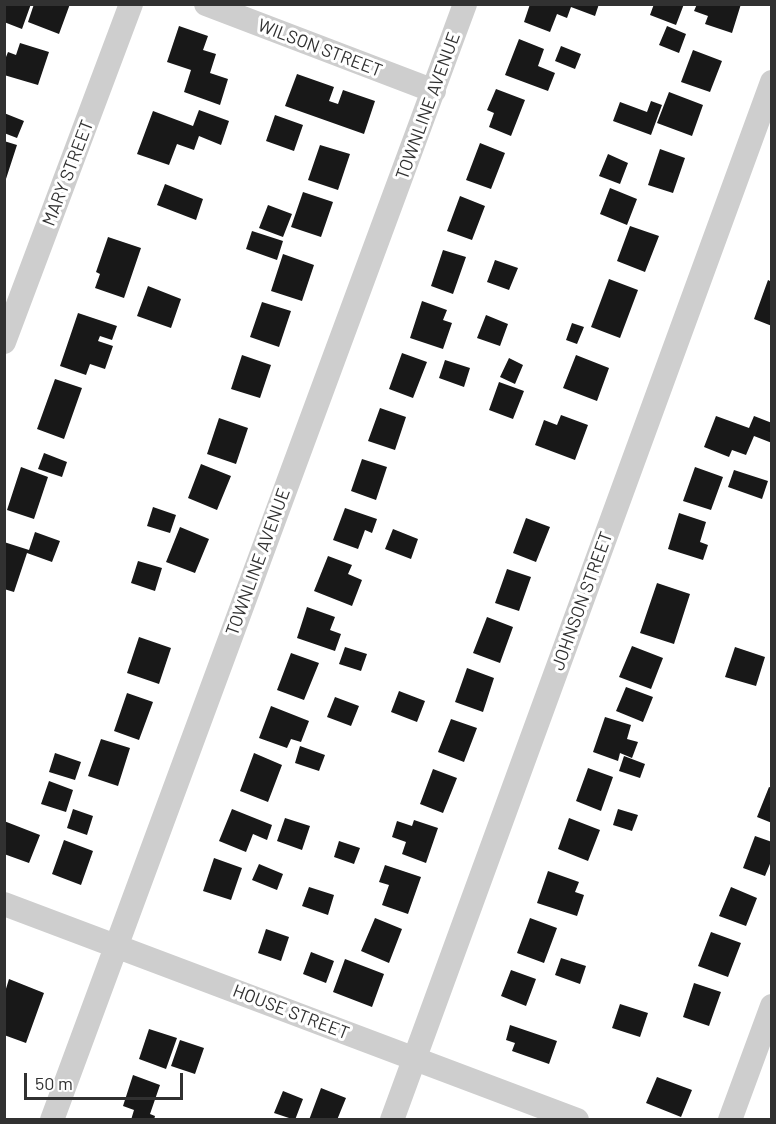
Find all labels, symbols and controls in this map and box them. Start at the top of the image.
street label: WILSON STREET [255,14,385,82]
street label: TOWNLINE AVENUE [391,29,465,183]
street label: MARY STREET [38,117,98,229]
street label: TOWNLINE AVENUE [221,485,295,639]
street label: JOHNSON STREET [547,529,617,673]
street label: HOUSE STREET [230,980,352,1044]
scale bar [27,1061,186,1099]
text: 50 m [35,1072,73,1094]

